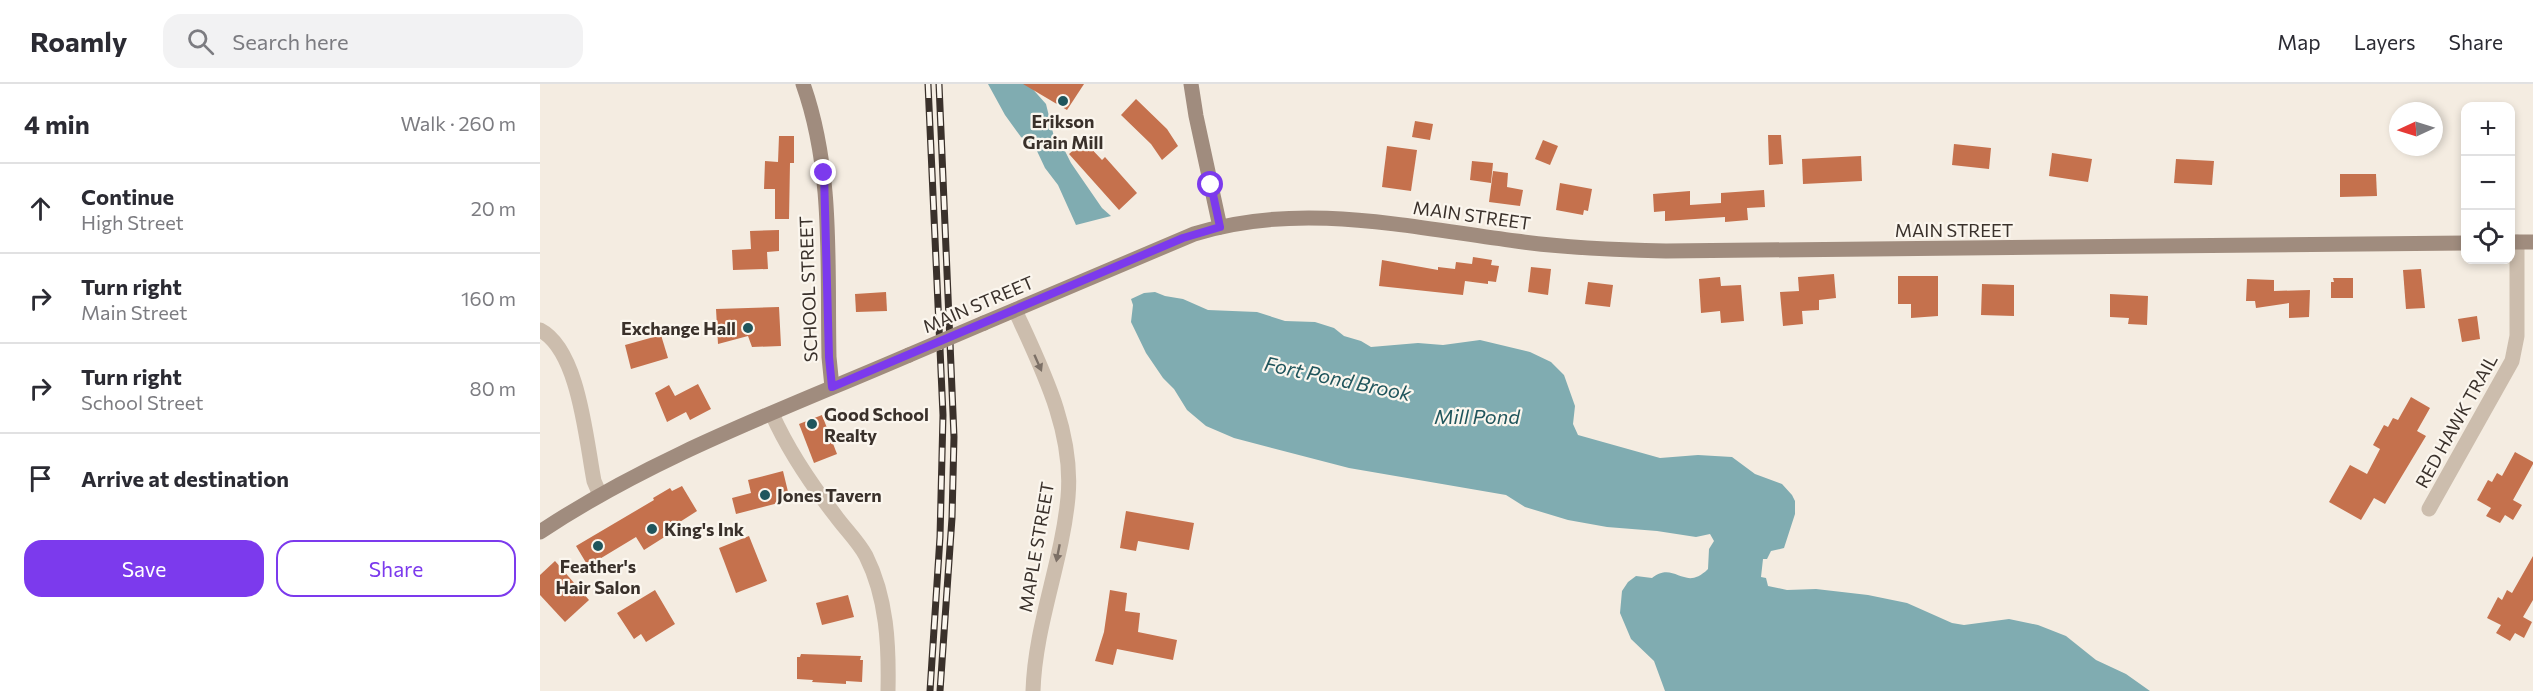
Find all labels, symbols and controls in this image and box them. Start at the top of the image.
search box [163,14,583,68]
text: Roamly [30,24,127,58]
icon: search [184,25,217,58]
text: Search here [232,28,349,55]
text: Map [2277,29,2321,54]
text: Layers [2354,29,2416,54]
text: Share [2449,29,2503,54]
marker: Erikson Grain Mill [1056,94,1070,108]
north arrow [2389,102,2443,156]
map controls [2461,102,2515,264]
button: + [2461,102,2515,156]
text: 4 min [24,108,90,139]
place label: Erikson Grain Mill [1023,110,1103,153]
text: Walk · 260 m [400,111,516,135]
button: − [2461,156,2515,210]
route end [810,159,836,185]
route start [1197,171,1223,197]
text: Continue [81,183,174,210]
icon: ahead [24,192,57,225]
text: 20 m [471,196,516,220]
street label: MAIN STREET [1412,196,1532,234]
text: High Street [81,210,184,234]
button: locate [2461,210,2515,264]
street label: SCHOOL STREET [794,215,822,363]
street label: MAIN STREET [1895,219,2013,241]
street label: MAIN STREET [919,271,1037,337]
text: Turn right [81,273,182,300]
icon: right [24,282,57,315]
text: 160 m [461,286,516,310]
text: Main Street [81,300,187,324]
place label: Exchange Hall [621,317,736,339]
marker: Exchange Hall [741,321,755,335]
street label: RED HAWK TRAIL [2410,350,2502,492]
water label: Fort Pond Brook [1262,351,1415,405]
one-way arrow [1034,355,1043,372]
text: Turn right [81,363,182,390]
icon: right [24,372,57,405]
text: 80 m [470,376,516,400]
text: School Street [81,390,203,414]
place label: Good School Realty [824,403,929,446]
water label: Mill Pond [1434,404,1521,428]
marker: Good School Realty [805,417,819,431]
icon: arrive [24,462,57,495]
text: Arrive at destination [81,465,289,492]
street label: MAPLE STREET [1014,480,1058,614]
place label: Jones Tavern [777,484,882,506]
marker: Jones Tavern [758,488,772,502]
place label: King's Ink [664,518,745,540]
marker: King's Ink [645,522,659,536]
marker: Feather's Hair Salon [591,539,605,553]
button: Save [24,540,264,597]
button: Share [276,540,516,597]
one-way arrow [1052,543,1062,562]
place label: Feather's Hair Salon [555,555,641,598]

